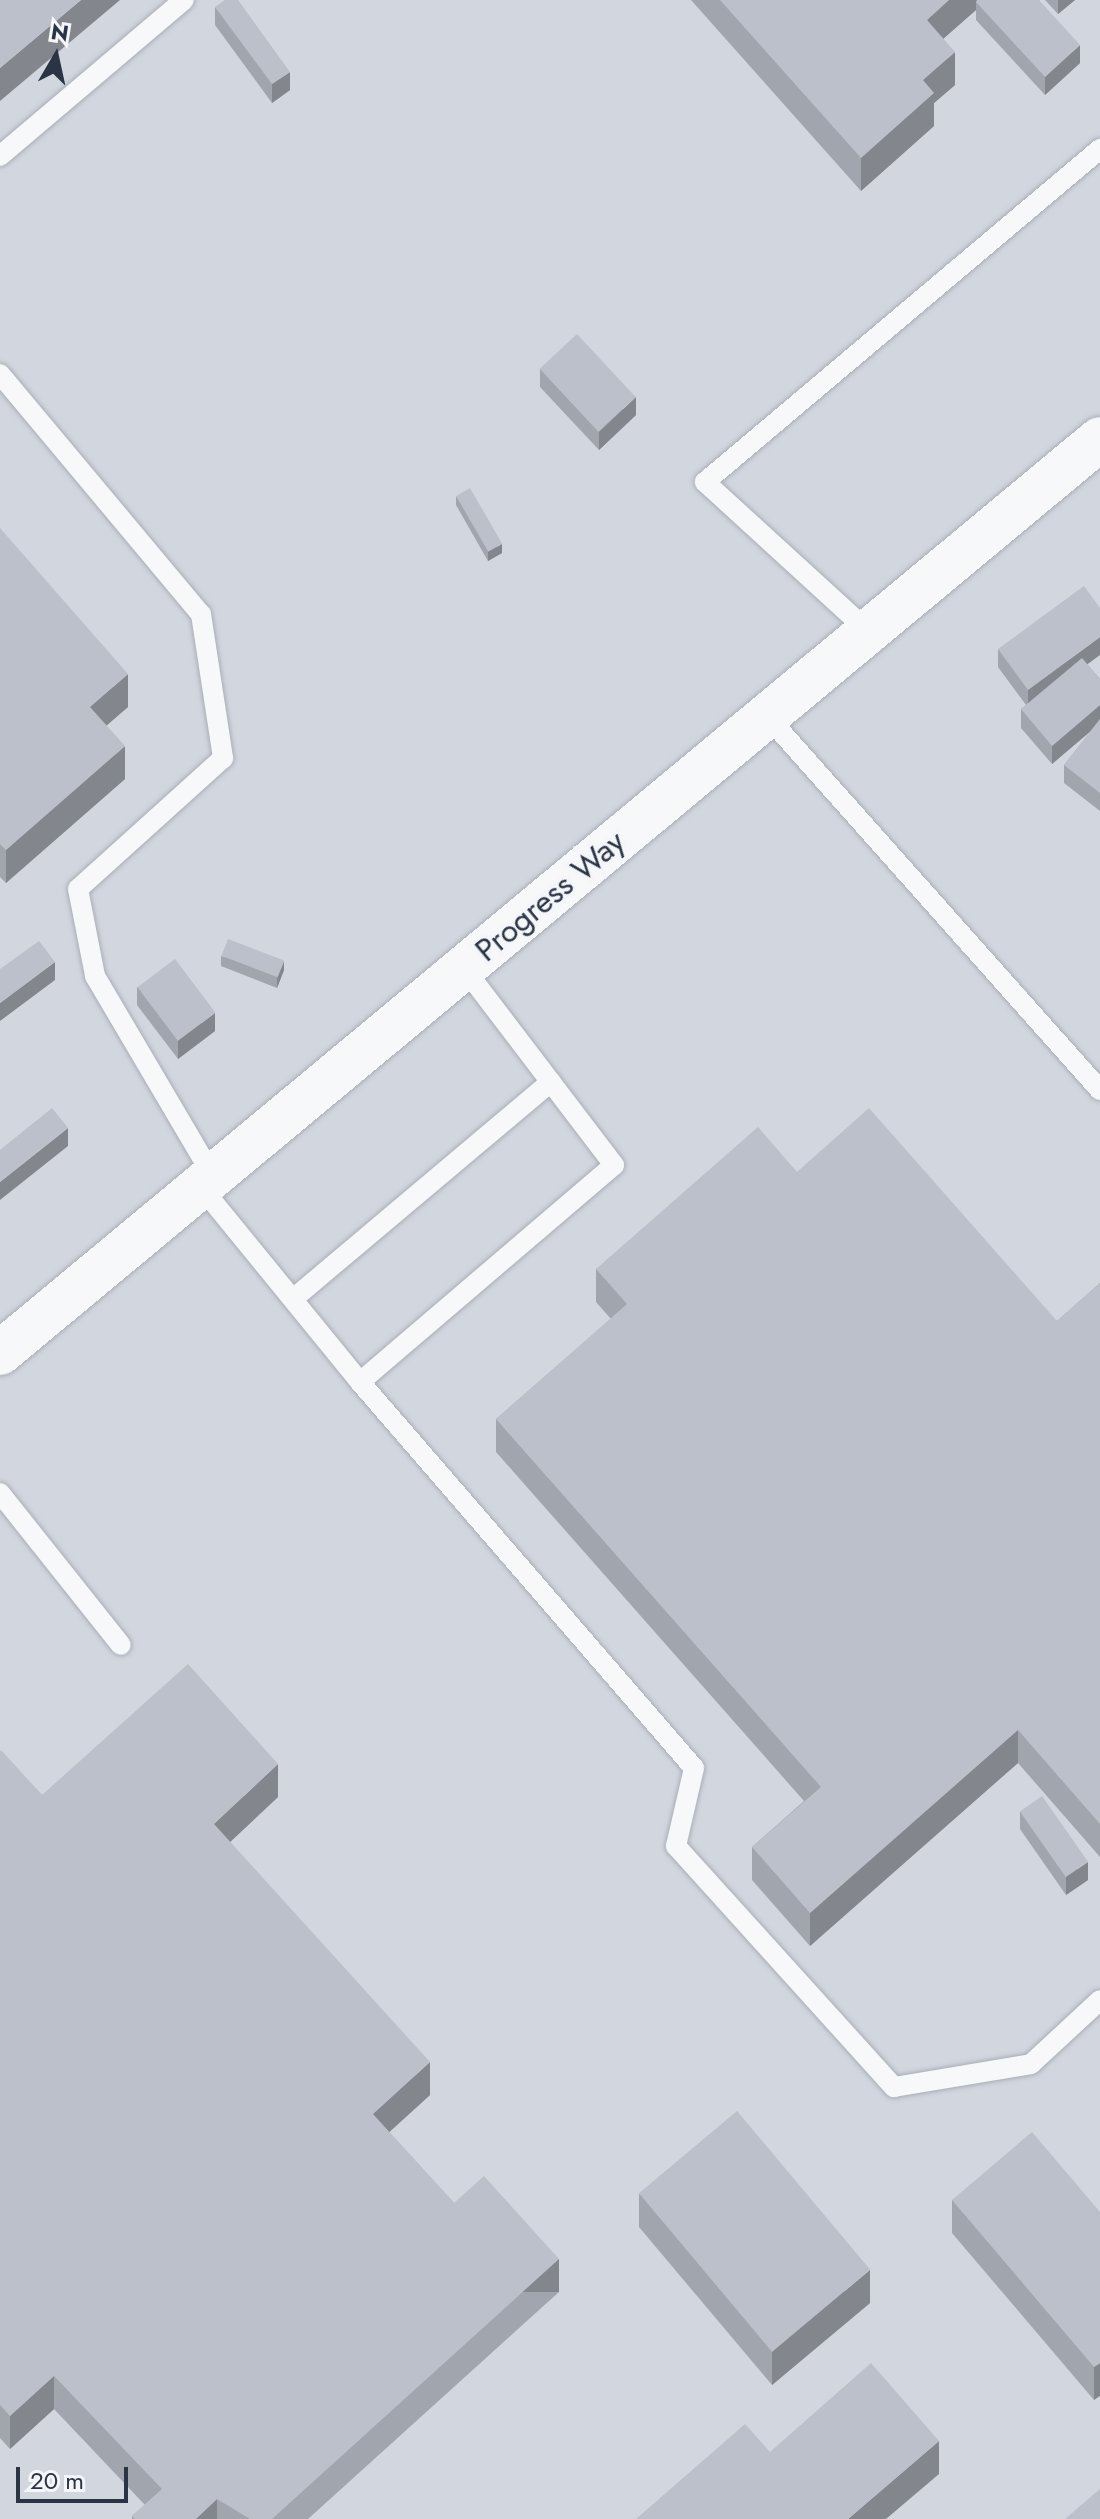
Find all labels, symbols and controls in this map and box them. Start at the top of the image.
text: N [49,15,71,49]
north arrow [16,16,96,96]
street label: Progress Way [467,822,633,970]
scale bar [20,2451,132,2501]
text: 20 m [30,2463,84,2498]

